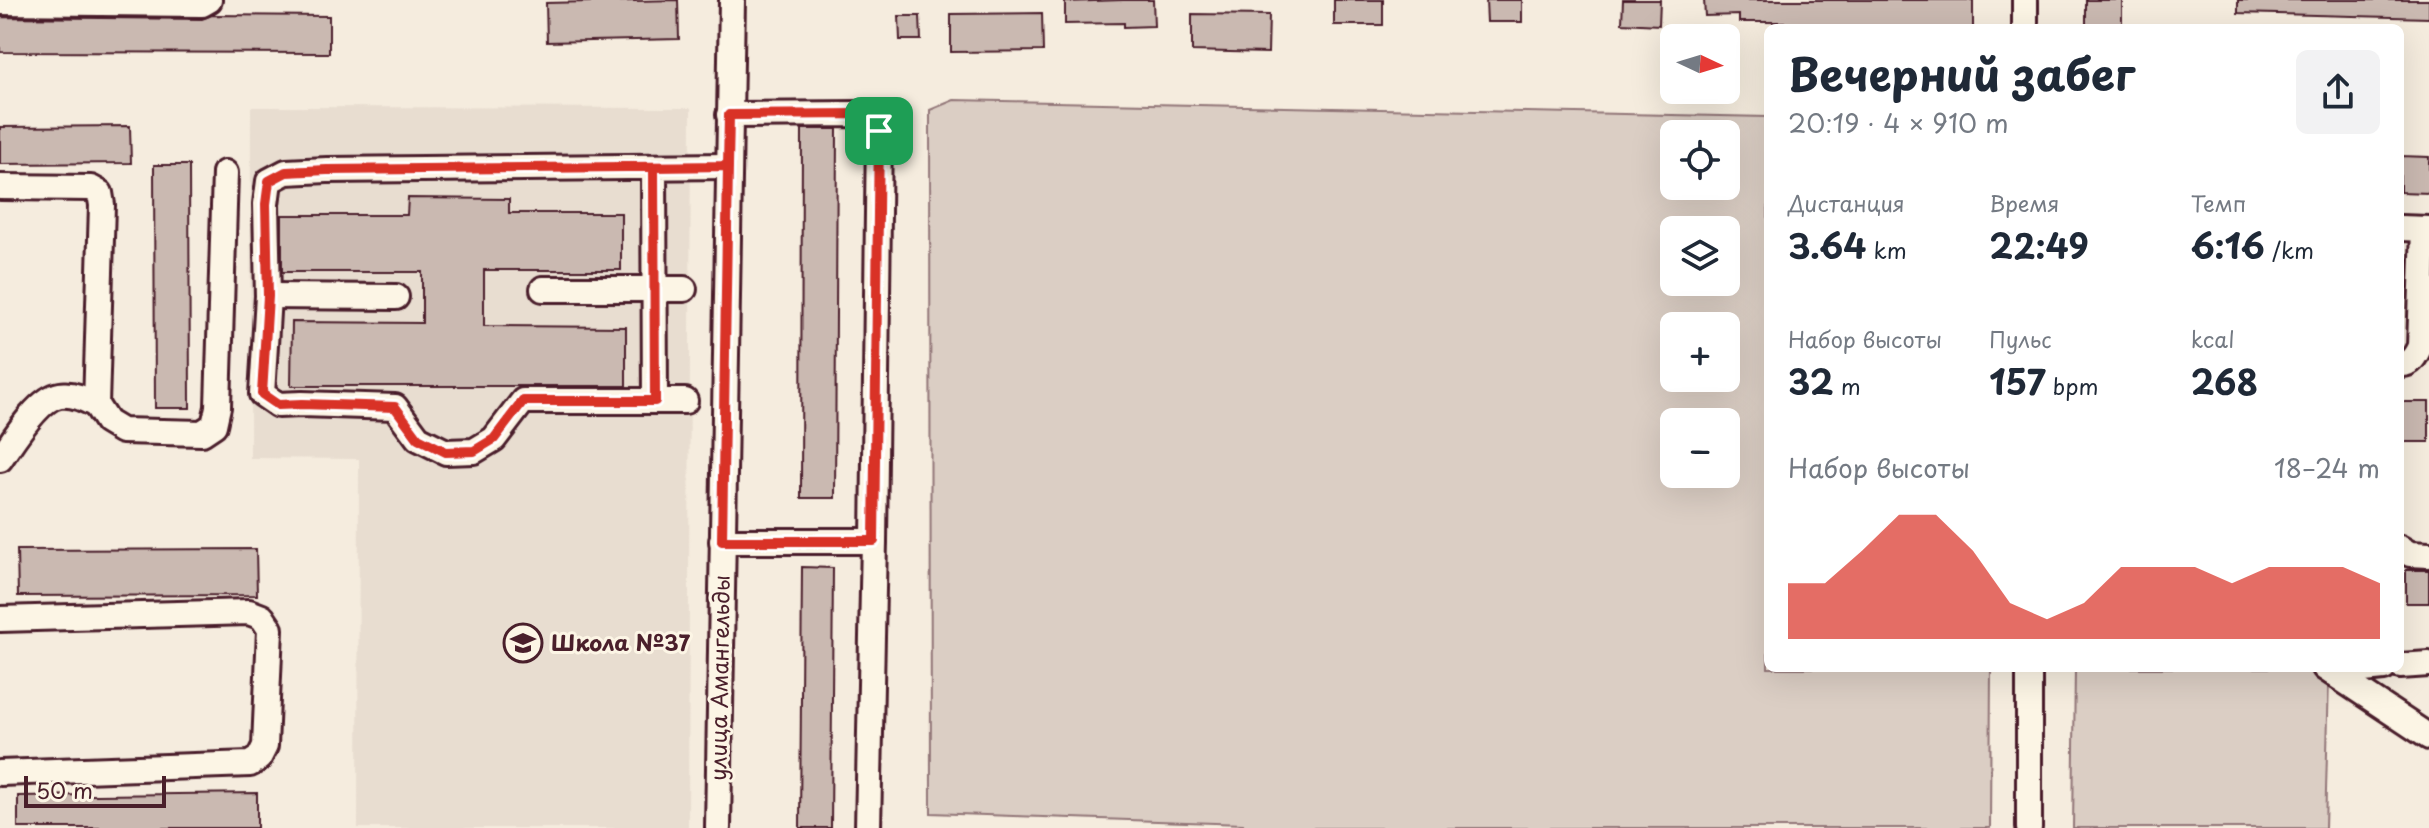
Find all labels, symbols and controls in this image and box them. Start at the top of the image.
north arrow [1660,24,1740,104]
map controls [1660,24,1740,488]
text: Вечерний забег [1788,40,2135,106]
button: share [2296,50,2380,134]
pin [845,97,913,165]
text: 20:19 · 4 × 910 m [1788,103,2009,142]
icon: arrive [857,109,901,153]
button: locate [1660,120,1740,200]
text: Дистанция [1788,186,1905,219]
text: Время [1989,186,2060,219]
text: Темп [2191,186,2246,219]
button: layers [1660,216,1740,296]
text: 3.64 [1788,219,1866,271]
text: 22:49 [1989,219,2089,271]
text: 6:16 [2191,219,2265,271]
text: km [1866,233,1907,266]
text: /km [2265,233,2314,266]
button: + [1660,312,1740,392]
text: Набор высоты [1788,322,1942,355]
text: Пульс [1989,322,2052,355]
text: kcal [2191,322,2235,355]
text: 32 [1788,355,1834,407]
text: 157 [1989,355,2046,407]
text: 268 [2191,355,2258,407]
text: m [1834,369,1861,402]
text: bpm [2046,369,2099,402]
button: − [1660,408,1740,488]
text: Набор высоты [1788,448,1970,487]
text: 18–24 m [2274,448,2380,487]
street label: улица Амангельды [700,575,737,781]
school or university icon: Школа №37 [502,622,544,664]
place label: Школа №37 [551,625,690,658]
scale bar [24,772,166,808]
text: 50 m [36,773,93,806]

